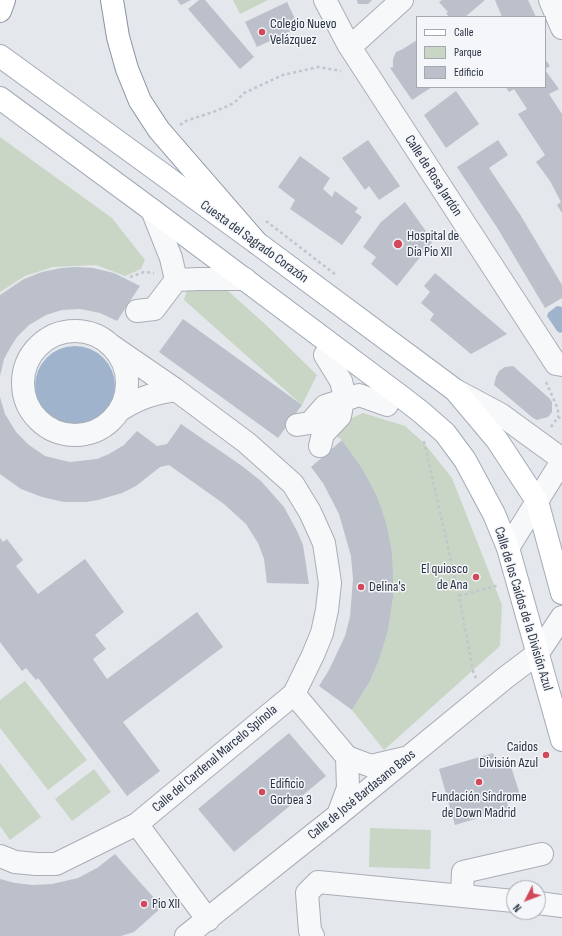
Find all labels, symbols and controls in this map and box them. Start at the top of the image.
place label: Colegio Nuevo Velázquez [270,16,337,48]
legend [416,16,546,88]
text: Calle [454,25,474,40]
marker: Colegio Nuevo Velázquez [257,27,267,37]
text: Parque [454,45,482,60]
text: Edificio [454,65,483,80]
street label: Calle de Rosa Jardón [401,132,465,220]
street label: Cuesta del Sagrado Corazón [197,197,311,287]
place label: Hospital de Día Pio XII [407,228,459,260]
marker: Hospital de Día Pio XII [392,238,404,250]
street label: Calle de los Caídos de la División Azul [490,525,556,693]
place label: El quiosco de Ana [421,561,468,594]
marker: El quiosco de Ana [471,572,481,582]
place label: Delina's [369,579,406,595]
marker: Delina's [356,582,366,592]
street label: Calle del Cardenal Marcelo Spínola [149,702,281,816]
place label: Caidos División Azul [479,739,538,772]
street label: Calle de José Bardasano Baos [305,746,419,844]
marker: Caidos División Azul [541,750,551,760]
place label: Edificio Gorbea 3 [270,776,312,808]
marker: Fundación Síndrome de Down Madrid [474,777,484,787]
marker: Edificio Gorbea 3 [257,787,267,797]
place label: Fundación Síndrome de Down Madrid [431,789,527,822]
north arrow [506,880,546,920]
place label: Pio XII [152,896,180,912]
marker: Pio XII [139,899,149,909]
text: N [511,901,524,914]

